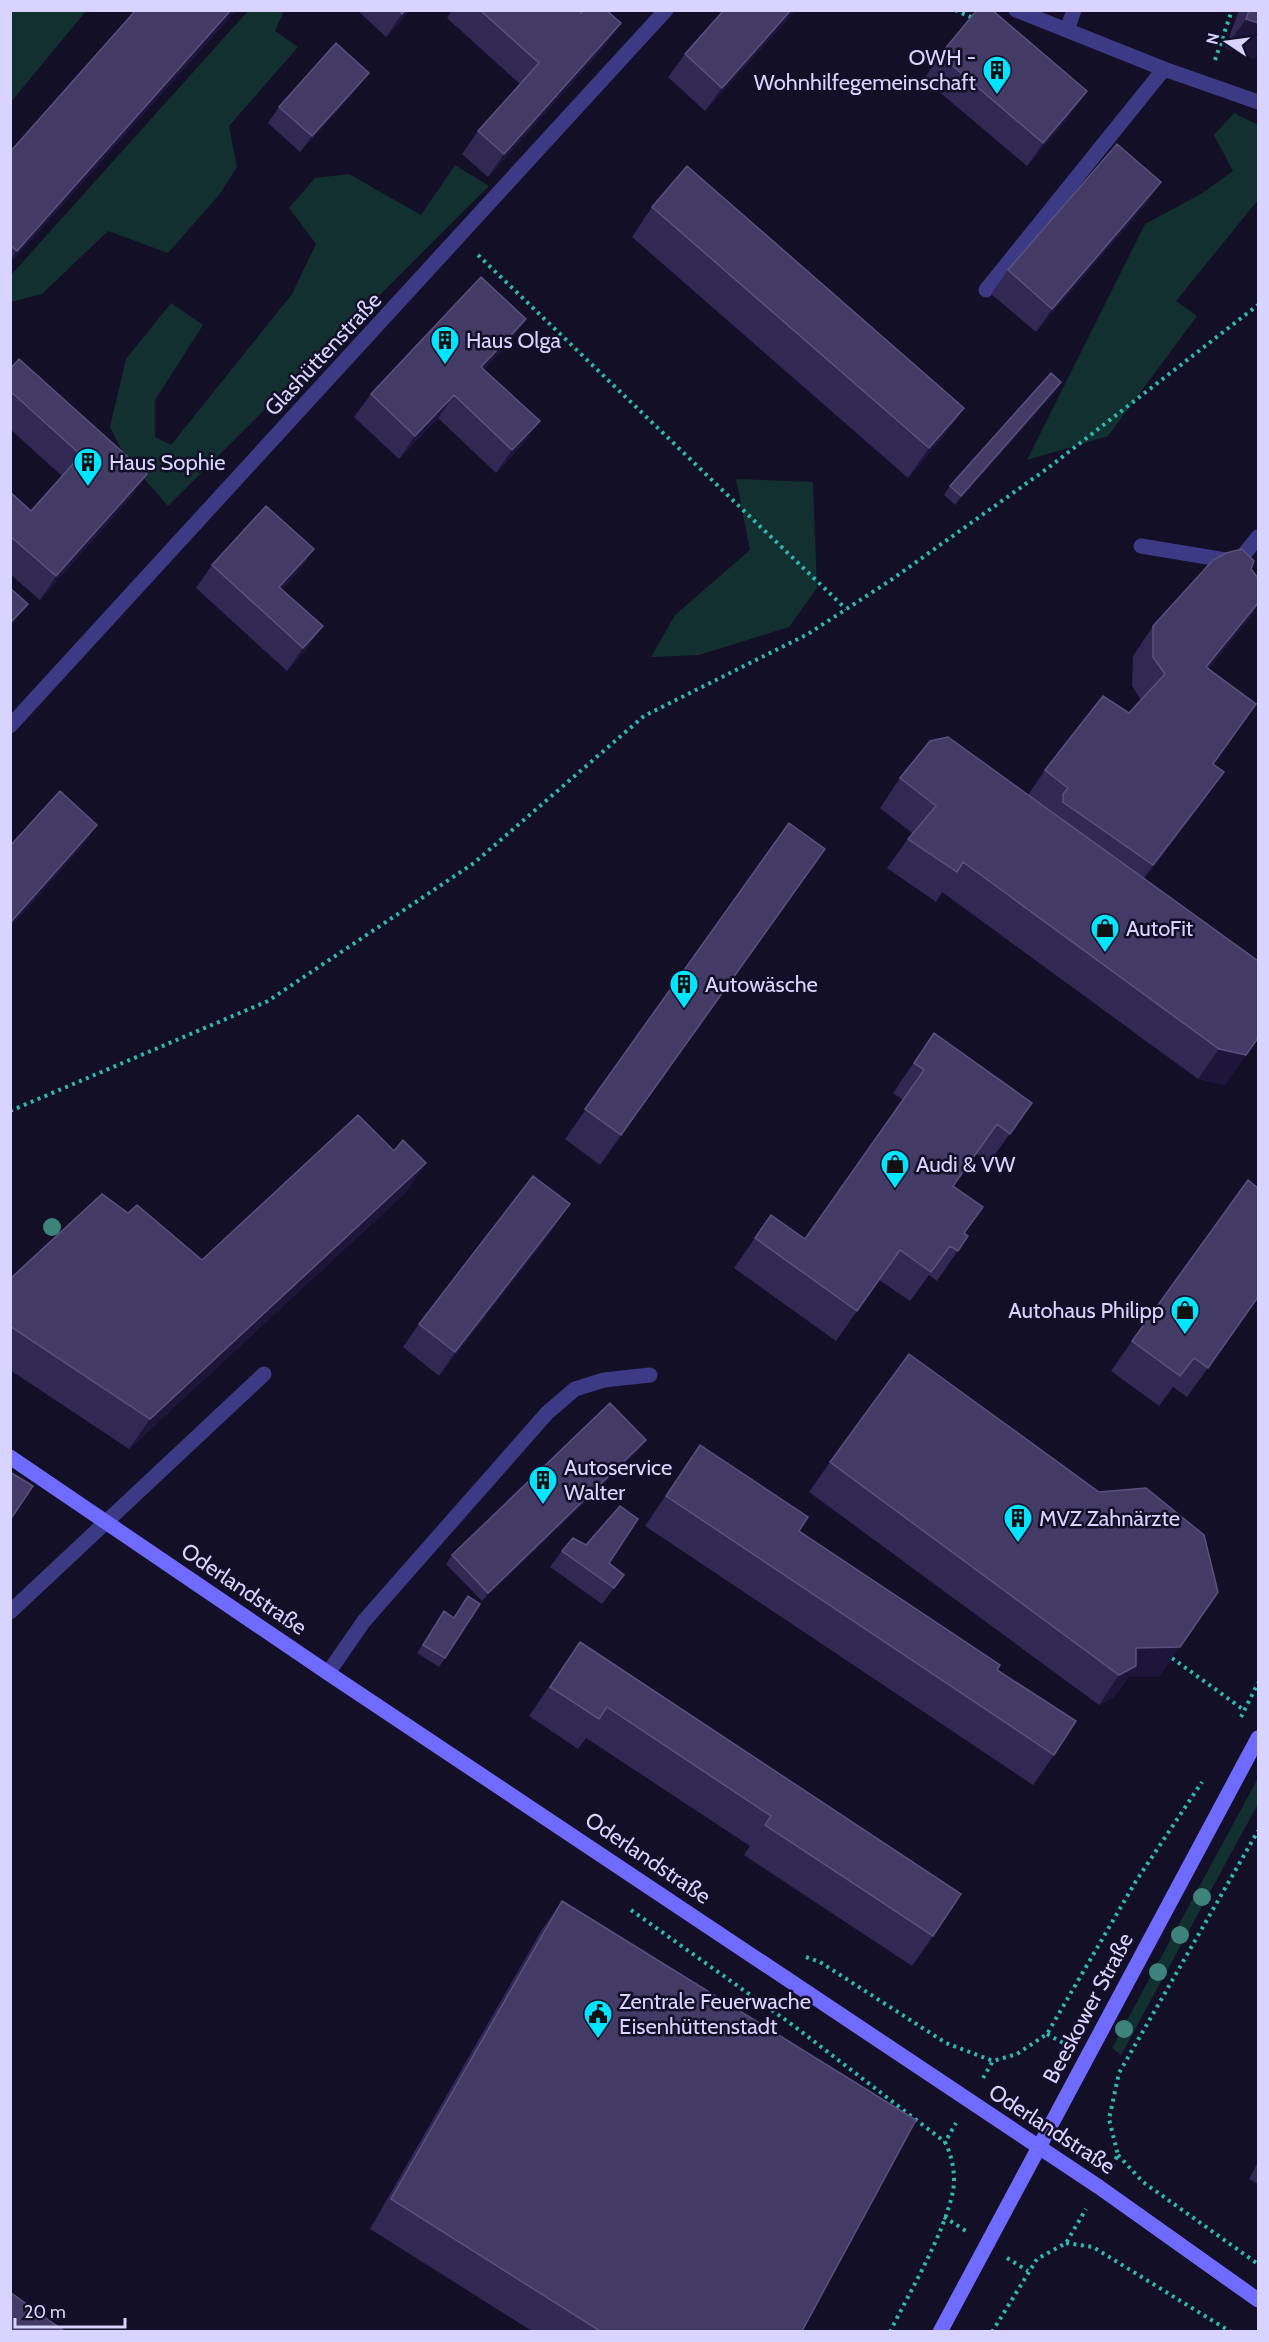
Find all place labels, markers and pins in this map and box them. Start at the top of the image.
place label: OWH - Wohnhilfegemeinschaft [754,44,977,96]
building icon: OWH - Wohnhilfegemeinschaft [981,54,1013,96]
building icon: Haus Olga [429,324,461,366]
place label: Haus Olga [466,327,561,354]
building icon: Haus Sophie [72,446,104,488]
place label: Haus Sophie [109,449,226,476]
shop icon: AutoFit [1089,912,1121,954]
place label: AutoFit [1126,915,1194,942]
building icon: Autowäsche [668,968,700,1010]
place label: Autowäsche [705,971,818,998]
shop icon: Audi & VW [879,1148,911,1190]
place label: Audi & VW [916,1151,1015,1178]
shop icon: Autohaus Philipp [1169,1294,1201,1336]
place label: Autohaus Philipp [1008,1297,1164,1324]
place label: Autoservice Walter [564,1454,672,1506]
building icon: Autoservice Walter [527,1464,559,1506]
building icon: MVZ Zahnärzte [1002,1502,1034,1544]
place label: MVZ Zahnärzte [1039,1505,1180,1532]
place label: Zentrale Feuerwache Eisenhüttenstadt [619,1988,811,2040]
public building icon: Zentrale Feuerwache Eisenhüttenstadt [582,1998,614,2040]

